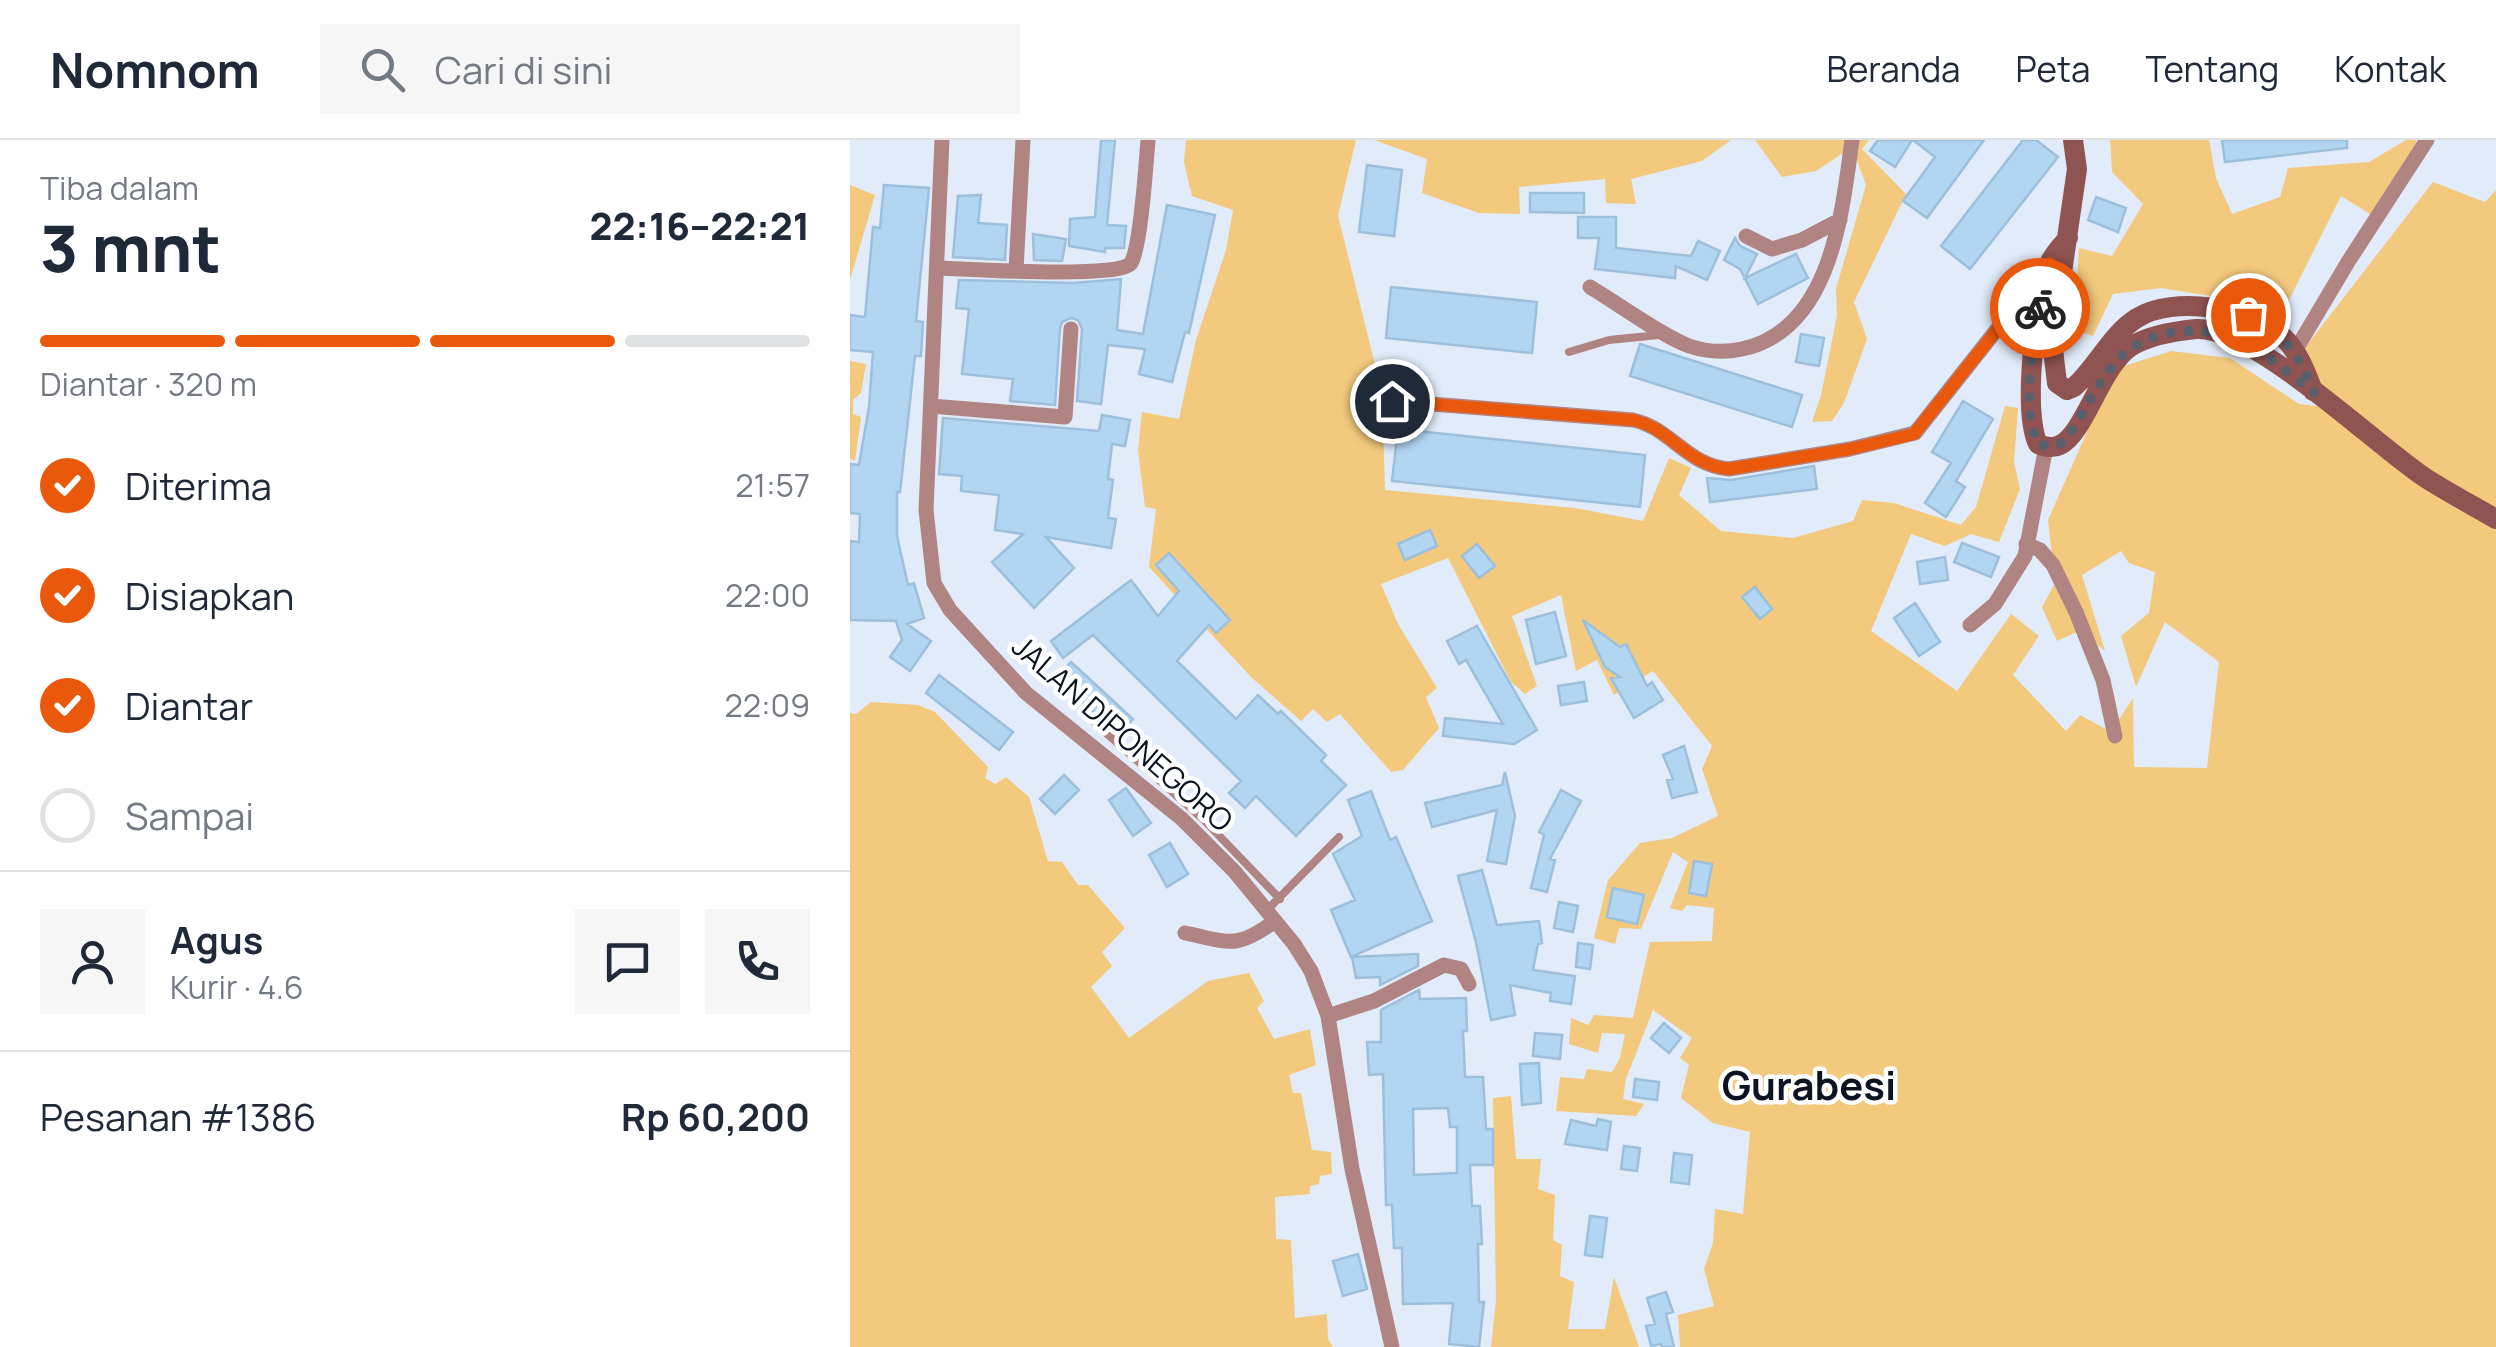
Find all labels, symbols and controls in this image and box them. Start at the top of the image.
search box [320,24,1020,114]
text: Nomnom [50,37,260,102]
icon: search [355,42,410,97]
text: Cari di sini [435,43,612,95]
text: Beranda [1826,45,1961,93]
text: Peta [2016,45,2091,93]
text: Tentang [2146,45,2279,93]
text: Kontak [2334,45,2446,93]
text: Tiba dalam [40,166,199,210]
text: 22:16–22:21 [589,199,810,251]
text: 3 mnt [40,203,221,292]
courier [1990,258,2090,358]
pin [2206,273,2291,358]
icon: bike [2013,281,2068,336]
icon: bag [2221,288,2276,343]
pin [1350,359,1435,444]
text: Diantar · 320 m [40,362,257,406]
icon: home [1365,374,1420,429]
icon: check [40,458,95,513]
text: Diterima [125,459,272,511]
text: 21:57 [735,463,810,507]
icon: check [40,568,95,623]
text: Disiapkan [125,569,294,621]
text: 22:00 [725,573,810,617]
street label: JALAN DIPONEGORO [1004,625,1242,840]
icon: check [40,678,95,733]
text: Diantar [125,679,253,731]
text: 22:09 [725,683,810,727]
text: Sampai [125,789,254,841]
button: person [40,909,145,1014]
button: chat [575,909,680,1014]
button: phone [705,909,810,1014]
text: Agus [170,913,263,965]
text: Kurir · 4.6 [170,965,304,1009]
district label: Gurabesi [1722,1057,1896,1112]
text: Pesanan #1386 [40,1090,316,1142]
text: Rp 60,200 [621,1090,810,1142]

